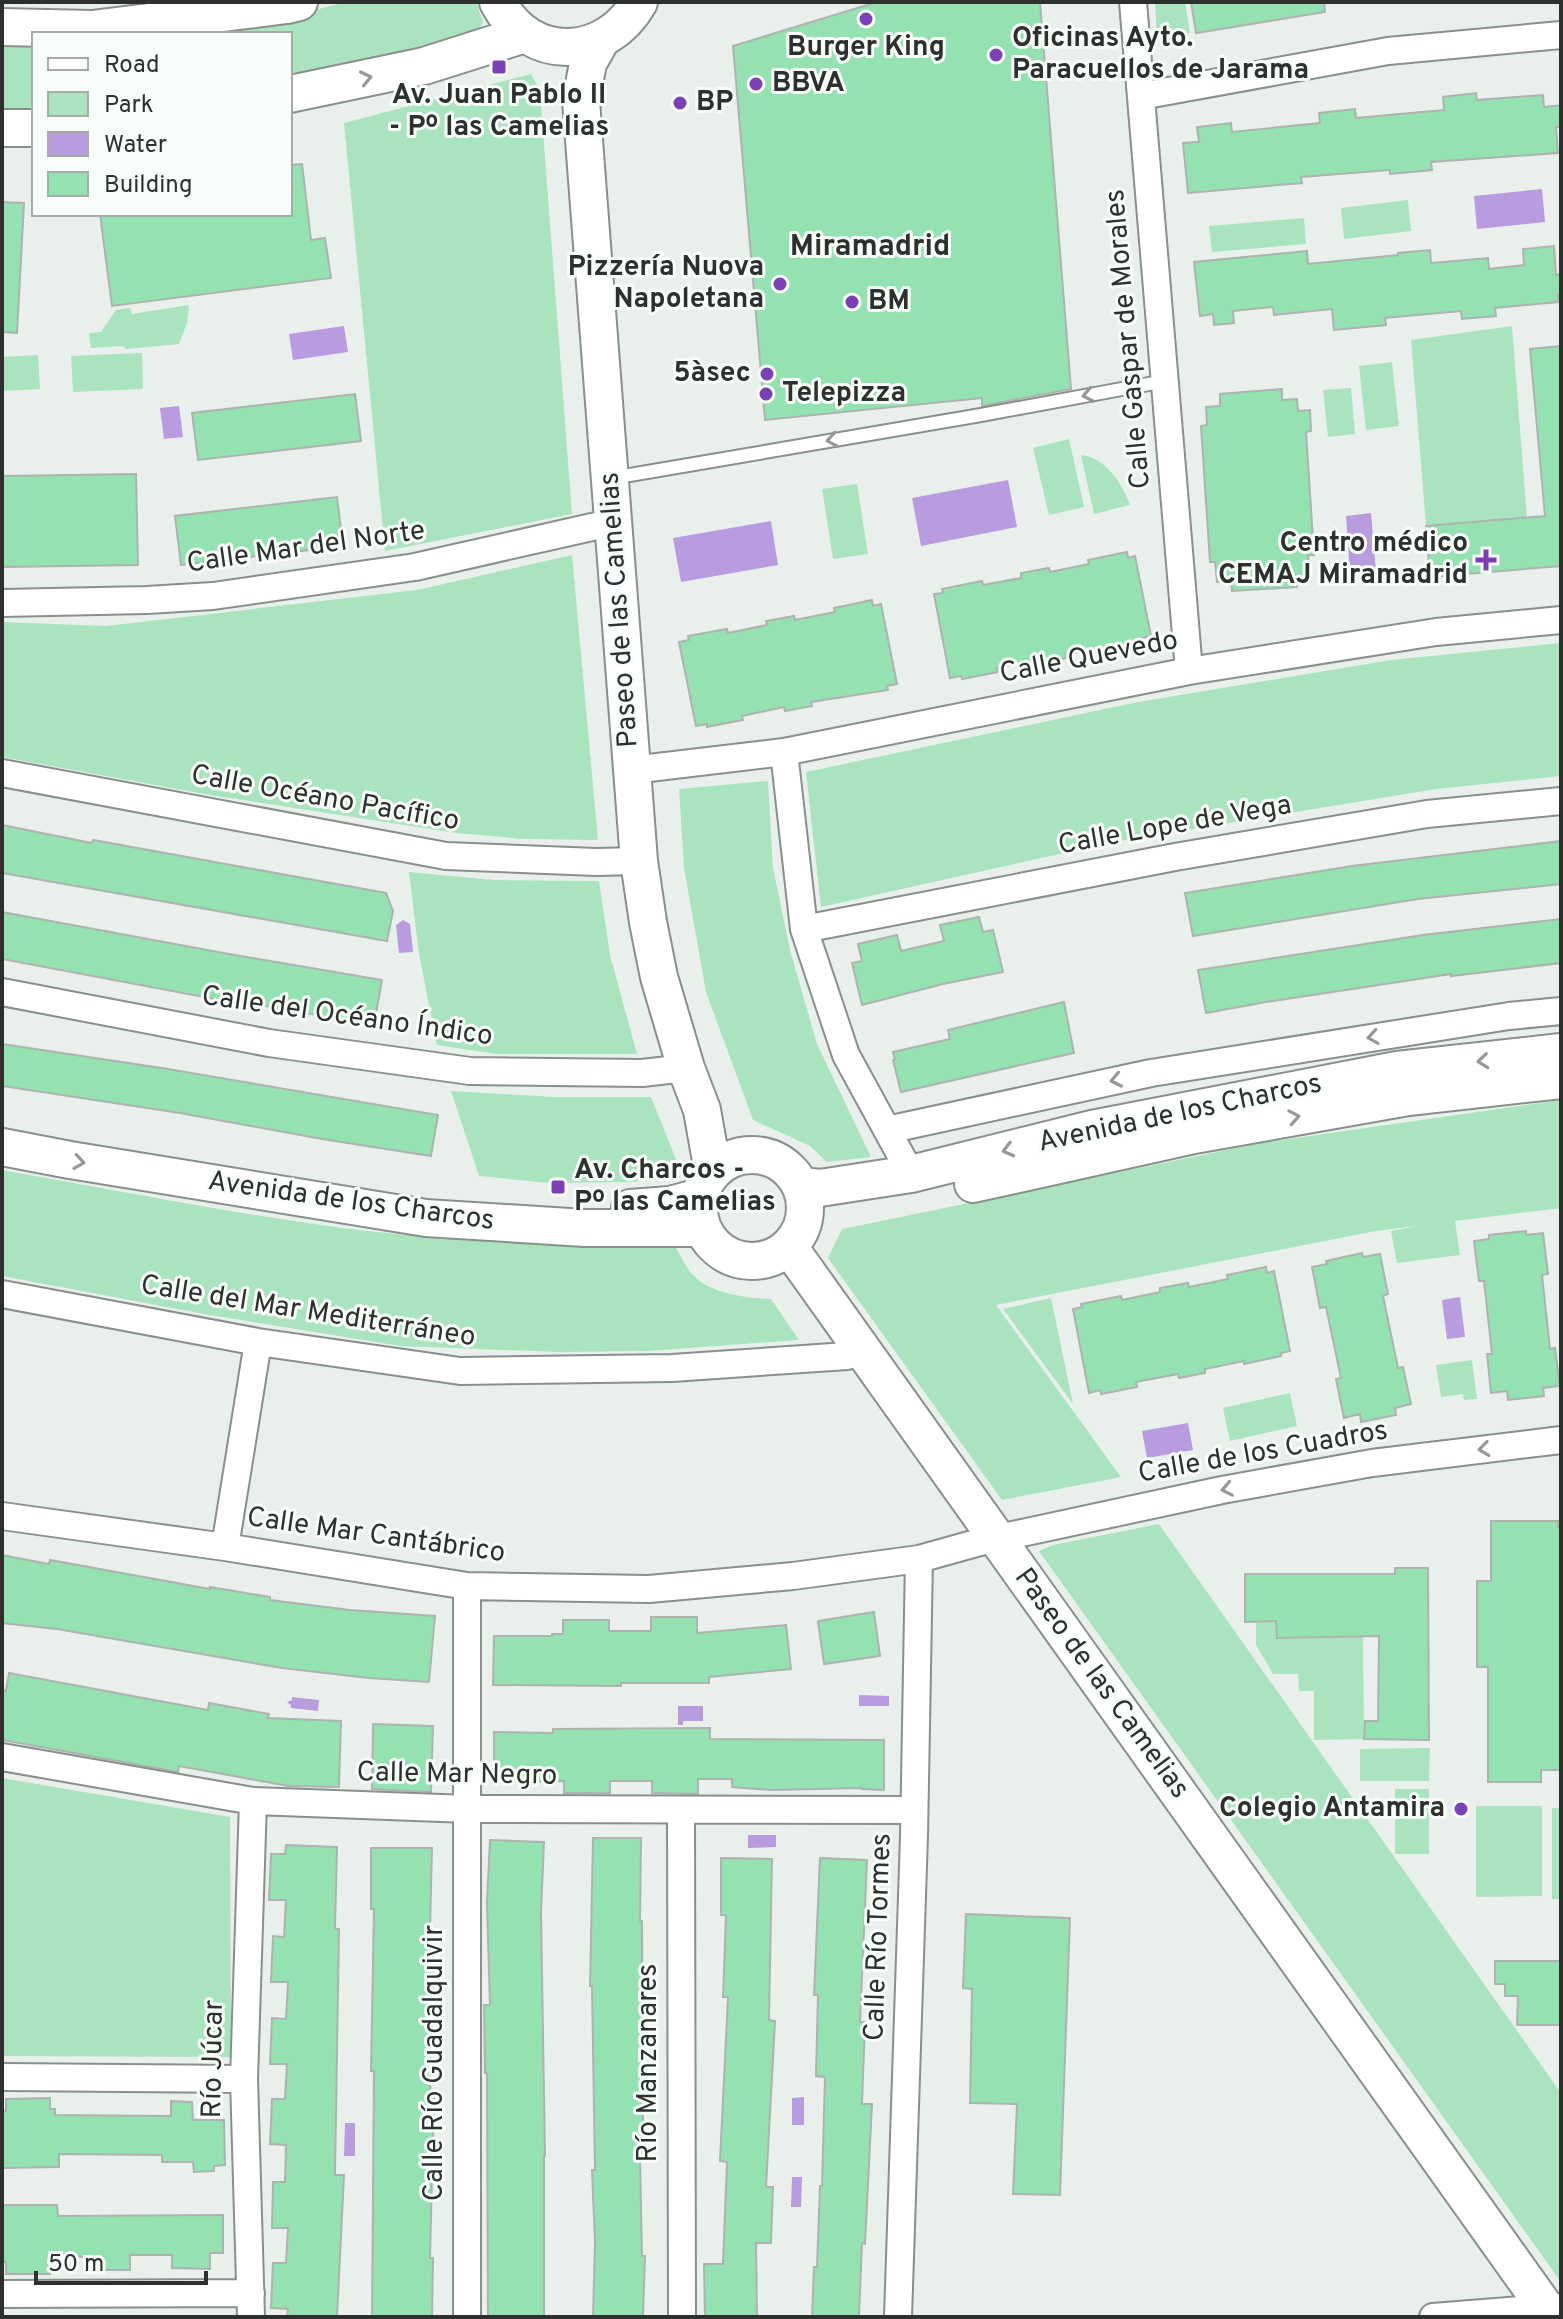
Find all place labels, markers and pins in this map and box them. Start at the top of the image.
marker: Burger King [857,10,875,28]
place label: Oficinas Ayto. Paracuellos de Jarama [1012,21,1309,89]
place label: Burger King [787,30,945,66]
marker: Oficinas Ayto. Paracuellos de Jarama [987,46,1005,64]
marker: Av. Juan Pablo II - Pº las Camelias [490,58,508,76]
place label: BBVA [772,66,845,102]
marker: BBVA [747,75,765,93]
place label: Av. Juan Pablo II - Pº las Camelias [389,78,609,146]
place label: BP [696,85,733,121]
marker: BP [671,94,689,112]
place label: Pizzería Nuova Napoletana [568,250,764,318]
marker: Pizzería Nuova Napoletana [771,275,789,293]
place label: BM [868,284,910,320]
marker: BM [843,293,861,311]
place label: 5àsec [674,356,751,392]
marker: 5àsec [758,365,776,383]
place label: Telepizza [782,376,906,412]
marker: Telepizza [757,385,775,403]
place label: Centro médico CEMAJ Miramadrid [1218,526,1468,594]
marker: Centro médico CEMAJ Miramadrid [1475,549,1497,571]
place label: Av. Charcos - Pº las Camelias [574,1153,776,1221]
marker: Av. Charcos - Pº las Camelias [549,1178,567,1196]
place label: Colegio Antamira [1219,1791,1445,1827]
marker: Colegio Antamira [1452,1800,1470,1818]

